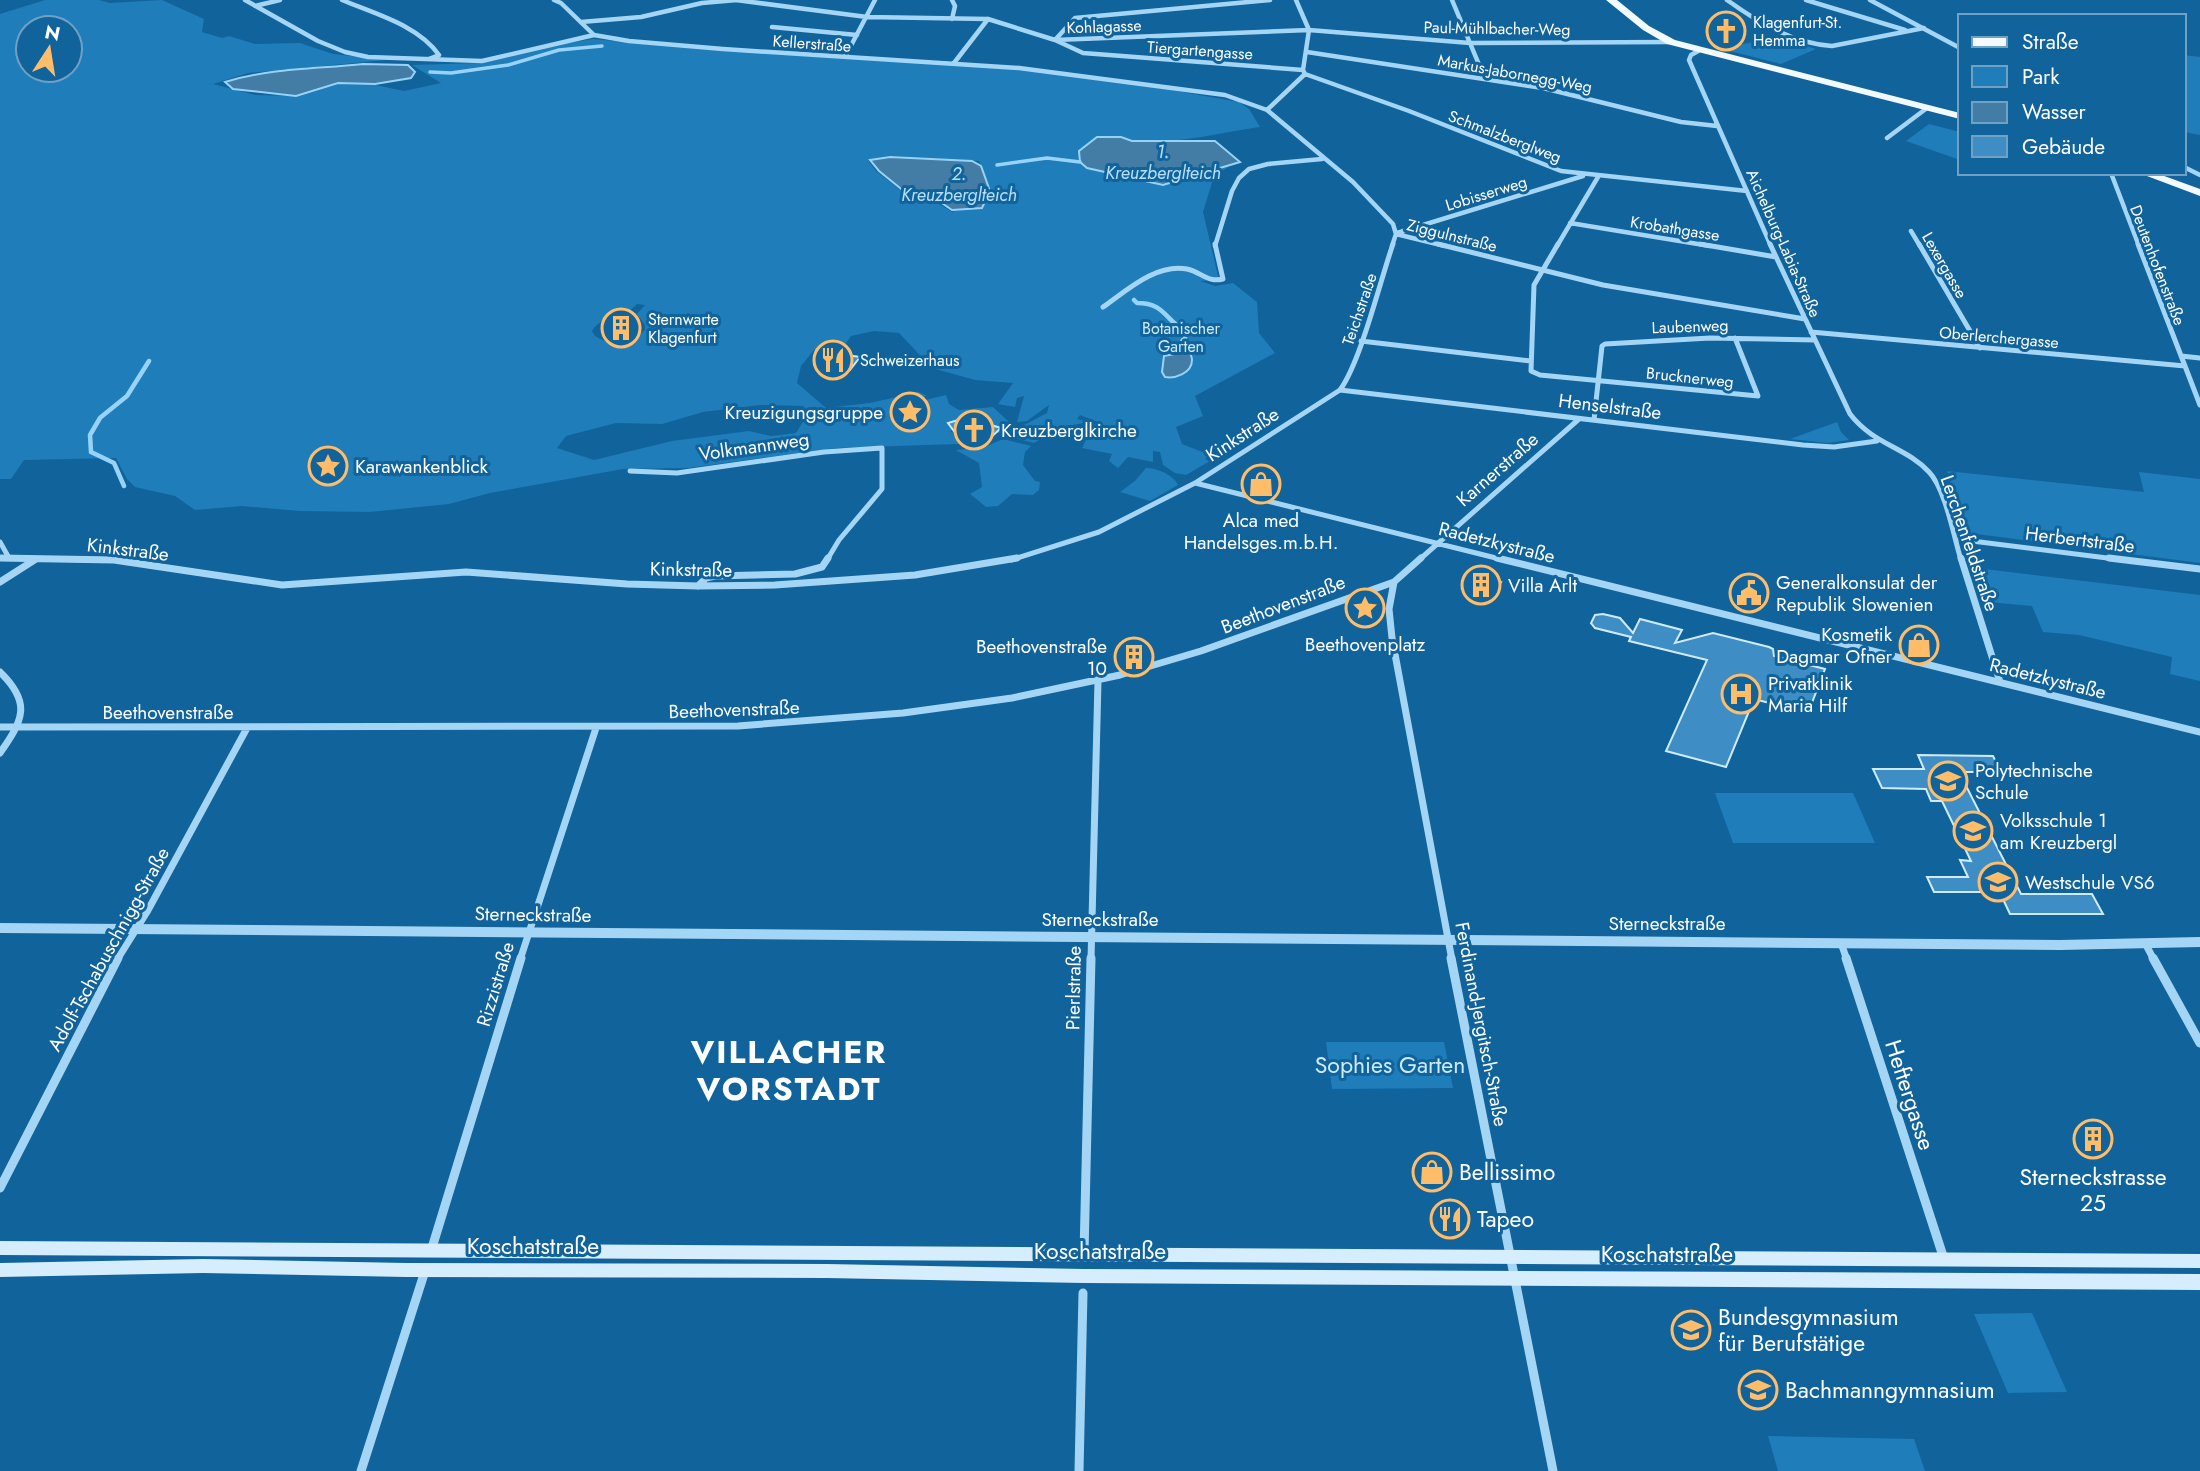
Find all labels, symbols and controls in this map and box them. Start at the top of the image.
church icon: Klagenfurt-St. Hemma [1705,10,1747,52]
place label: Klagenfurt-St. Hemma [1753,11,1842,52]
north arrow [14,14,84,84]
street label: Kohlagasse [1066,14,1142,39]
legend [1958,14,2186,175]
street label: Paul-Mühlbacher-Weg [1423,16,1571,41]
text: N [42,18,63,48]
text: Straße [2022,27,2079,57]
street label: Kellerstraße [772,29,852,58]
street label: Tiergartengasse [1146,35,1254,66]
street label: Markus-Jabornegg-Weg [1436,49,1594,98]
text: Park [2022,62,2060,92]
text: Wasser [2022,97,2087,127]
street label: Schmalzberglweg [1445,104,1565,169]
text: Gebäude [2022,132,2105,162]
water label: 1. Kreuzberglteich [1105,139,1221,186]
water label: 2. Kreuzberglteich [901,161,1017,208]
street label: Aichelburg-Labia-Straße [1740,165,1827,321]
street label: Lobisserweg [1442,170,1530,217]
street label: Deutenhofenstraße [2124,202,2191,329]
street label: Krobathgasse [1629,210,1721,247]
street label: Ziggulnstraße [1404,213,1499,258]
street label: Lexergasse [1916,228,1973,303]
street label: Teichstraße [1336,270,1383,348]
building icon: Sternwarte Klagenfurt [600,307,642,349]
place label: Sternwarte Klagenfurt [648,308,719,349]
street label: Laubenweg [1651,314,1729,339]
park label: Botanischer Garten [1142,317,1221,358]
street label: Oberlerchergasse [1938,321,2060,354]
restaurant icon: Schweizerhaus [812,339,854,381]
place label: Schweizerhaus [860,349,960,372]
street label: Brucknerweg [1645,361,1735,394]
street label: Henselstraße [1557,387,1663,426]
place icon: Kreuzigungsgruppe [889,391,931,433]
place label: Kreuzigungsgruppe [725,399,883,426]
street label: Kinkstraße [1200,401,1284,468]
church icon: Kreuzberglkirche [953,409,995,451]
place label: Kreuzberglkirche [1001,417,1137,444]
street label: Volkmannweg [697,425,811,468]
street label: Karnerstraße [1450,426,1544,513]
place icon: Karawankenblick [307,445,349,487]
place label: Karawankenblick [355,453,489,480]
shop icon: Alca med Handelsges.m.b.H. [1240,463,1282,505]
street label: Lerchenfeldstraße [1934,472,2006,615]
place label: Alca med Handelsges.m.b.H. [1184,507,1338,556]
street label: Radetzkystraße [1436,515,1558,570]
street label: Herbertstraße [2024,519,2136,560]
street label: Kinkstraße [85,531,171,568]
street label: Kinkstraße [650,555,733,584]
building icon: Villa Arlt [1460,564,1502,606]
street label: Beethovenstraße [1217,568,1349,641]
place label: Generalkonsulat der Republik Slowenien [1776,569,1938,618]
place label: Villa Arlt [1508,572,1577,599]
public building icon: Generalkonsulat der Republik Slowenien [1728,572,1770,614]
place icon: Beethovenplatz [1344,587,1386,629]
place label: Kosmetik Dagmar Ofner [1776,621,1893,670]
shop icon: Kosmetik Dagmar Ofner [1898,624,1940,666]
place label: Beethovenplatz [1305,631,1425,658]
place label: Beethovenstraße 10 [976,633,1107,682]
building icon: Beethovenstraße 10 [1113,636,1155,678]
street label: Radetzkystraße [1987,651,2109,706]
place label: Privatklinik Maria Hilf [1768,670,1853,719]
hospital icon: Privatklinik Maria Hilf [1720,673,1762,715]
street label: Beethovenstraße [668,694,800,725]
street label: Beethovenstraße [102,699,234,726]
place label: Polytechnische Schule [1975,757,2093,806]
school or university icon: Polytechnische Schule [1927,760,1969,802]
place label: Volksschule 1 am Kreuzbergl [2000,807,2117,856]
school or university icon: Volksschule 1 am Kreuzbergl [1952,810,1994,852]
street label: Adolf-Tschabuschnigg-Straße [41,842,176,1056]
school or university icon: Westschule VS6 [1977,861,2019,903]
place label: Westschule VS6 [2025,869,2155,896]
street label: Sterneckstraße [474,900,592,929]
street label: Sterneckstraße [1042,906,1159,933]
street label: Sterneckstraße [1609,910,1726,937]
street label: Ferdinand-Jergitsch-Straße [1448,920,1515,1129]
street label: Rizzistraße [470,938,521,1030]
street label: Pierlstraße [1059,945,1088,1030]
district label: VILLACHER VORSTADT [690,1029,887,1112]
street label: Heftergasse [1876,1035,1944,1155]
park label: Sophies Garten [1315,1048,1465,1082]
building icon: Sterneckstrasse 25 [2072,1118,2114,1160]
shop icon: Bellissimo [1411,1151,1453,1193]
place label: Bellissimo [1459,1155,1555,1189]
place label: Sterneckstrasse 25 [2019,1160,2167,1220]
restaurant icon: Tapeo [1429,1198,1471,1240]
place label: Tapeo [1477,1202,1534,1236]
street label: Koschatstraße [467,1229,599,1263]
street label: Koschatstraße [1034,1234,1166,1268]
street label: Koschatstraße [1601,1237,1733,1271]
place label: Bundesgymnasium für Berufstätige [1718,1300,1899,1360]
school or university icon: Bundesgymnasium für Berufstätige [1670,1309,1712,1351]
school or university icon: Bachmanngymnasium [1737,1369,1779,1411]
place label: Bachmanngymnasium [1785,1373,1995,1407]

